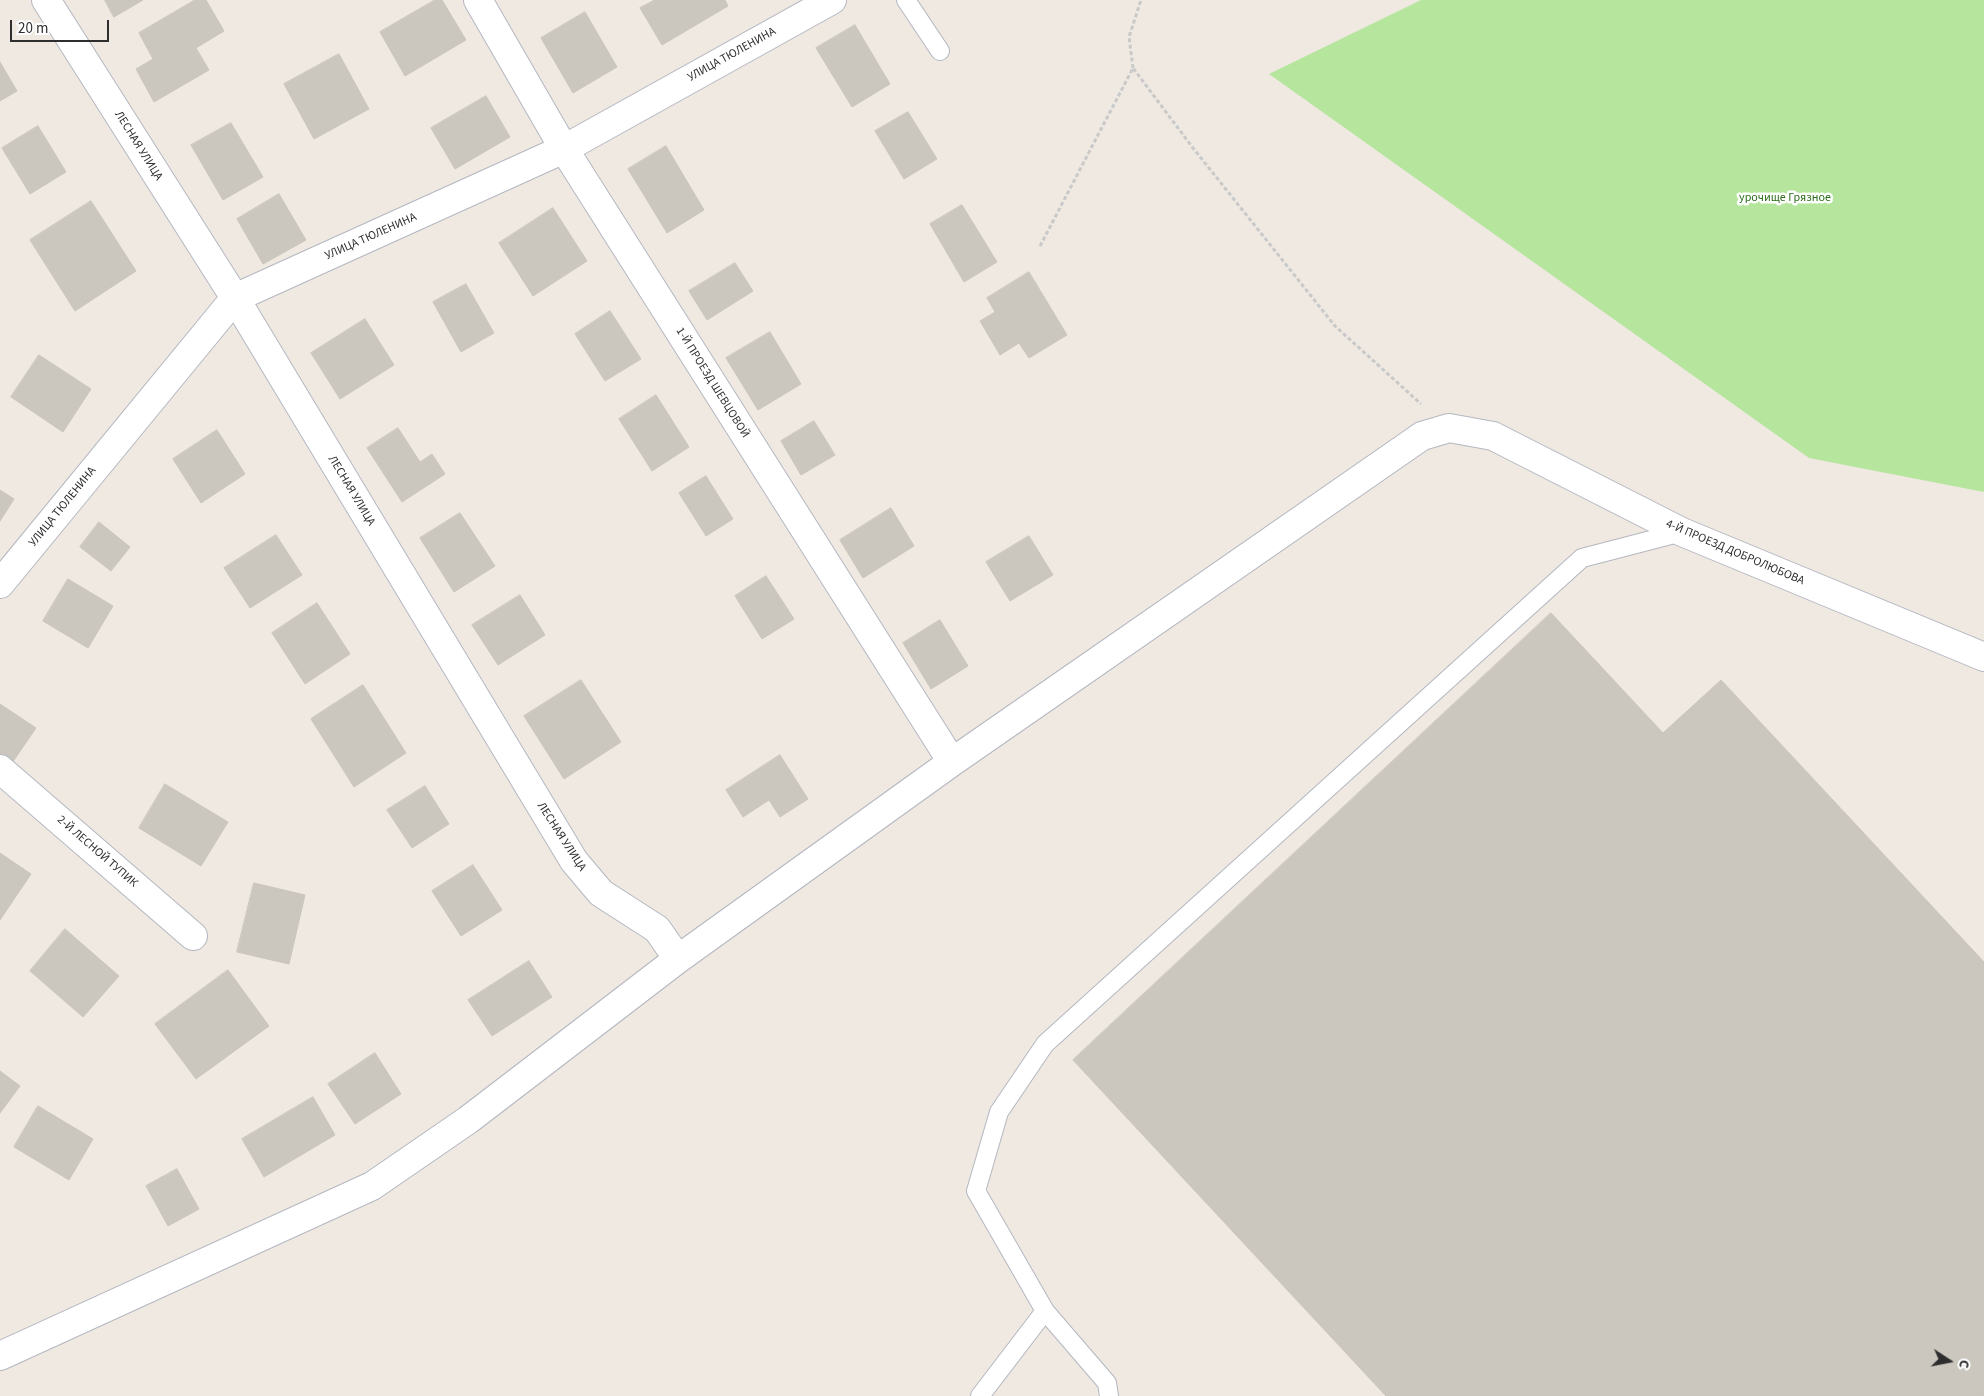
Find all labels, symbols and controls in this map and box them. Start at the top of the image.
scale bar [12,10,111,42]
text: 20 m [18,18,48,39]
street label: УЛИЦА ТЮЛЕНИНА [685,25,779,85]
street label: ЛЕСНАЯ УЛИЦА [111,108,165,184]
park label: урочище Грязное [1739,191,1831,205]
street label: УЛИЦА ТЮЛЕНИНА [323,210,419,264]
street label: 1-Й ПРОЕЗД ШЕВЦОВОЙ [672,325,752,441]
street label: ЛЕСНАЯ УЛИЦА [324,453,378,529]
street label: УЛИЦА ТЮЛЕНИНА [26,464,100,550]
street label: 4-Й ПРОЕЗД ДОБРОЛЮБОВА [1664,517,1806,589]
street label: ЛЕСНАЯ УЛИЦА [533,800,589,874]
street label: 2-Й ЛЕСНОЙ ТУПИК [54,813,140,891]
north arrow [1924,1336,1974,1386]
text: С [1953,1358,1974,1370]

